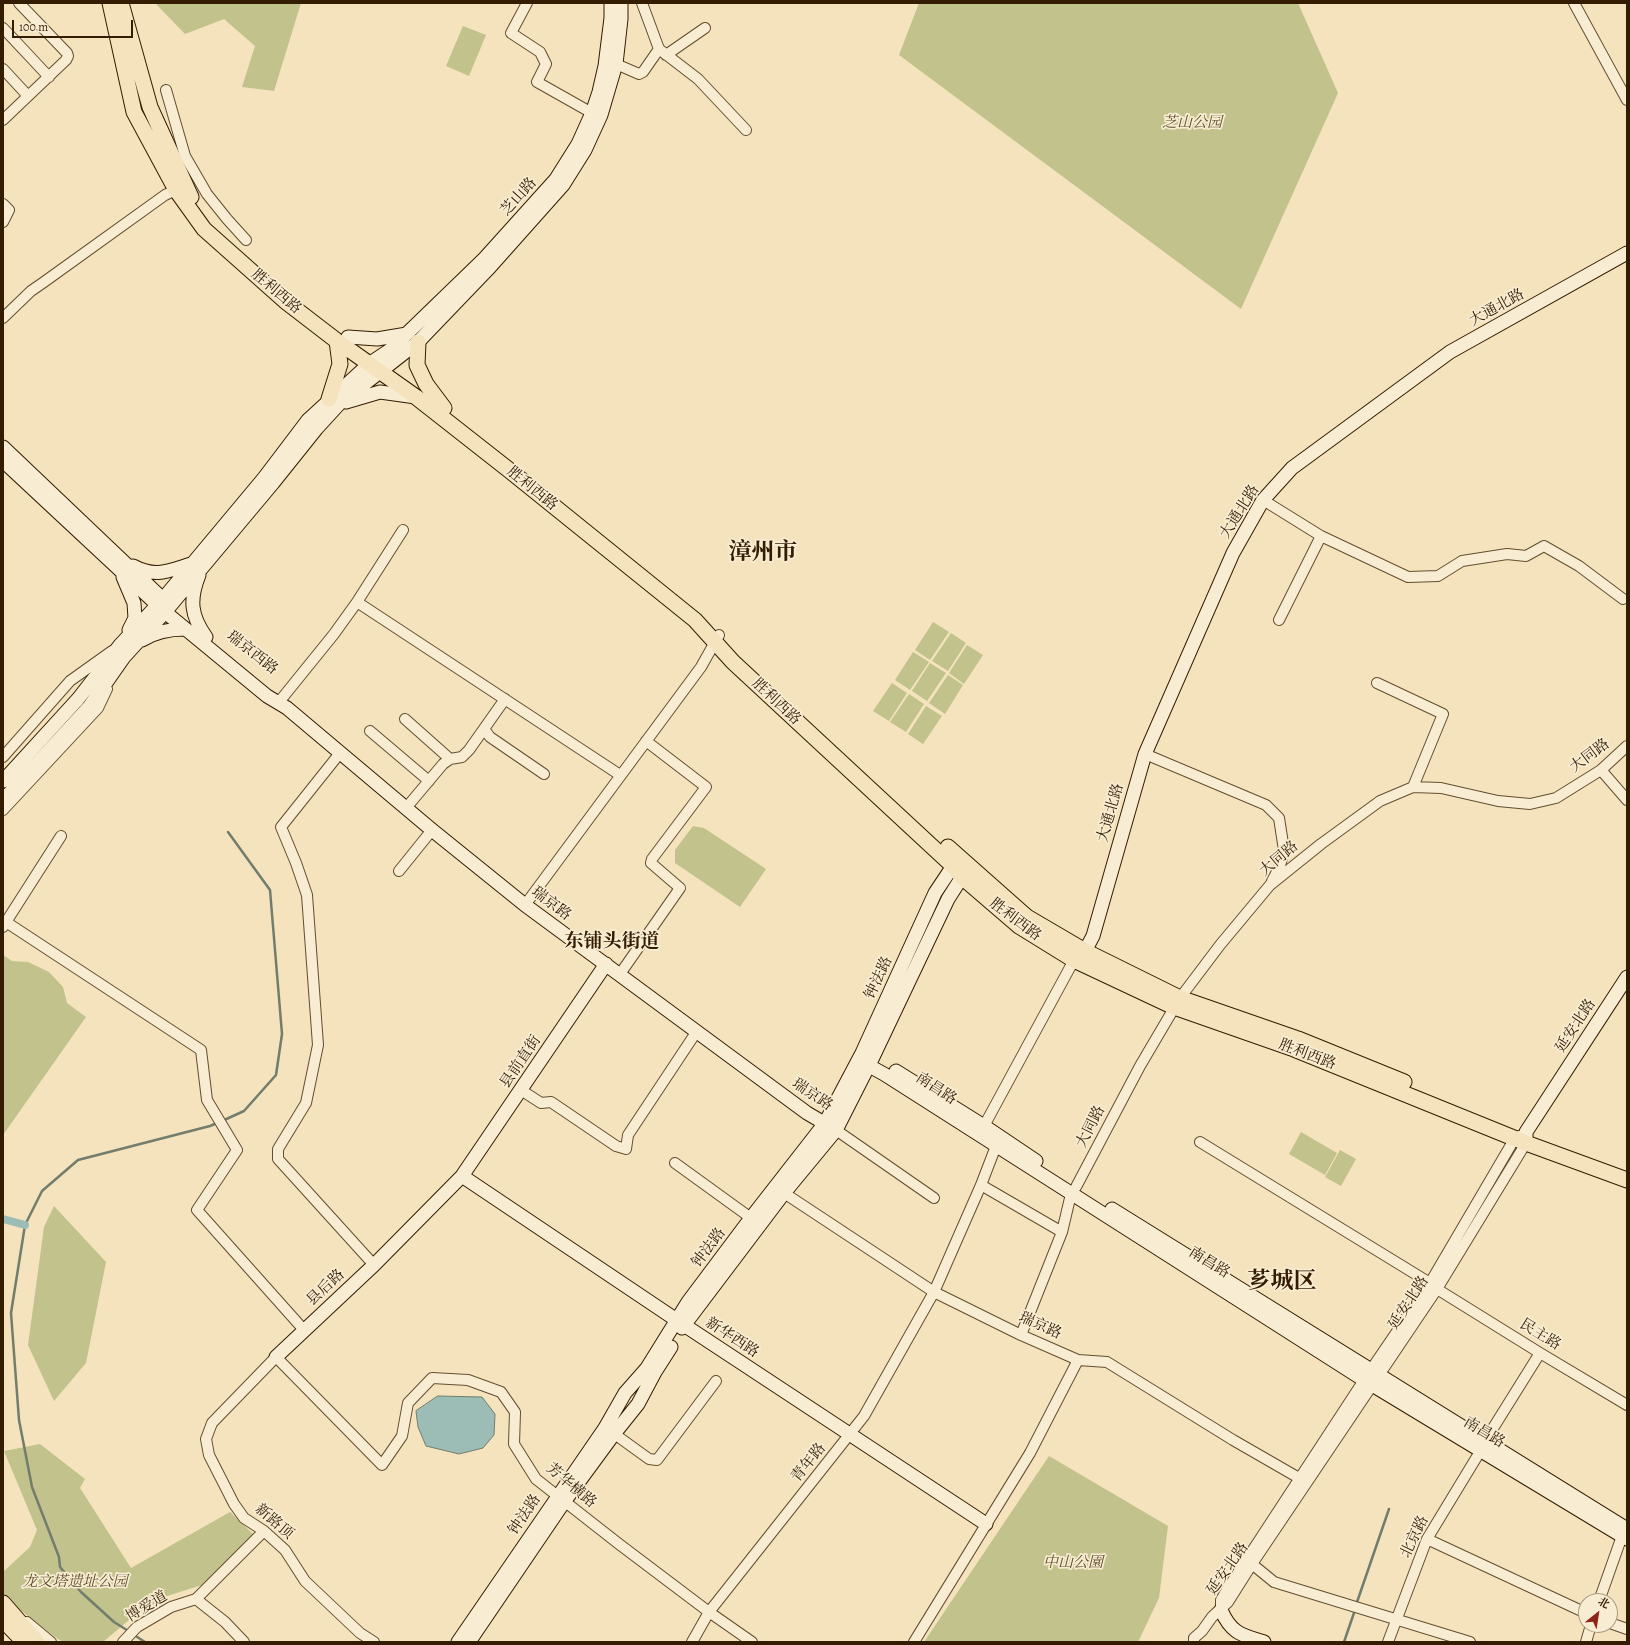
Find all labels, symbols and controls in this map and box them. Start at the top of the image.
scale bar [14,12,135,38]
text: 100 m [19,19,48,35]
park label: 芝山公园 [1162,114,1222,132]
street label: 芝山路 [497,174,541,220]
street label: 胜利西路 [247,266,305,318]
street label: 大通北路 [1466,286,1528,330]
street label: 胜利西路 [503,463,561,515]
street label: 大通北路 [1216,482,1264,542]
district label: 漳州市 [729,539,797,567]
street label: 瑞京西路 [223,627,281,679]
street label: 胜利西路 [748,675,804,729]
street label: 大同路 [1567,735,1613,777]
street label: 大通北路 [1094,782,1128,844]
street label: 大同路 [1256,838,1302,880]
street label: 瑞京路 [528,883,574,925]
street label: 胜利西路 [986,895,1044,945]
district label: 东铺头街道 [565,931,659,953]
street label: 钟法路 [861,954,897,1002]
street label: 延安北路 [1552,996,1600,1056]
street label: 县前直街 [497,1032,545,1092]
street label: 胜利西路 [1276,1036,1338,1074]
street label: 南昌路 [912,1069,960,1109]
street label: 瑞京路 [788,1075,836,1115]
street label: 大同路 [1073,1103,1109,1151]
street label: 钟法路 [688,1225,730,1271]
street label: 南昌路 [1185,1243,1233,1283]
street label: 县后路 [303,1266,349,1310]
district label: 芗城区 [1248,1268,1316,1296]
street label: 延安北路 [1385,1273,1433,1333]
street label: 瑞京路 [1016,1309,1064,1343]
street label: 新华西路 [702,1314,762,1362]
street label: 民主路 [1516,1315,1564,1355]
street label: 南昌路 [1460,1414,1508,1452]
street label: 青年路 [788,1440,830,1486]
street label: 芳华横路 [542,1460,600,1512]
street label: 钟法路 [505,1491,545,1539]
street label: 新路顶 [251,1501,297,1543]
street label: 北京路 [1397,1513,1433,1561]
street label: 延安北路 [1203,1539,1253,1599]
park label: 中山公園 [1043,1554,1103,1572]
park label: 龙文塔遗址公园 [23,1573,127,1591]
street label: 博爱道 [123,1588,171,1626]
north arrow [1578,1593,1618,1633]
text: 北 [1595,1594,1612,1612]

